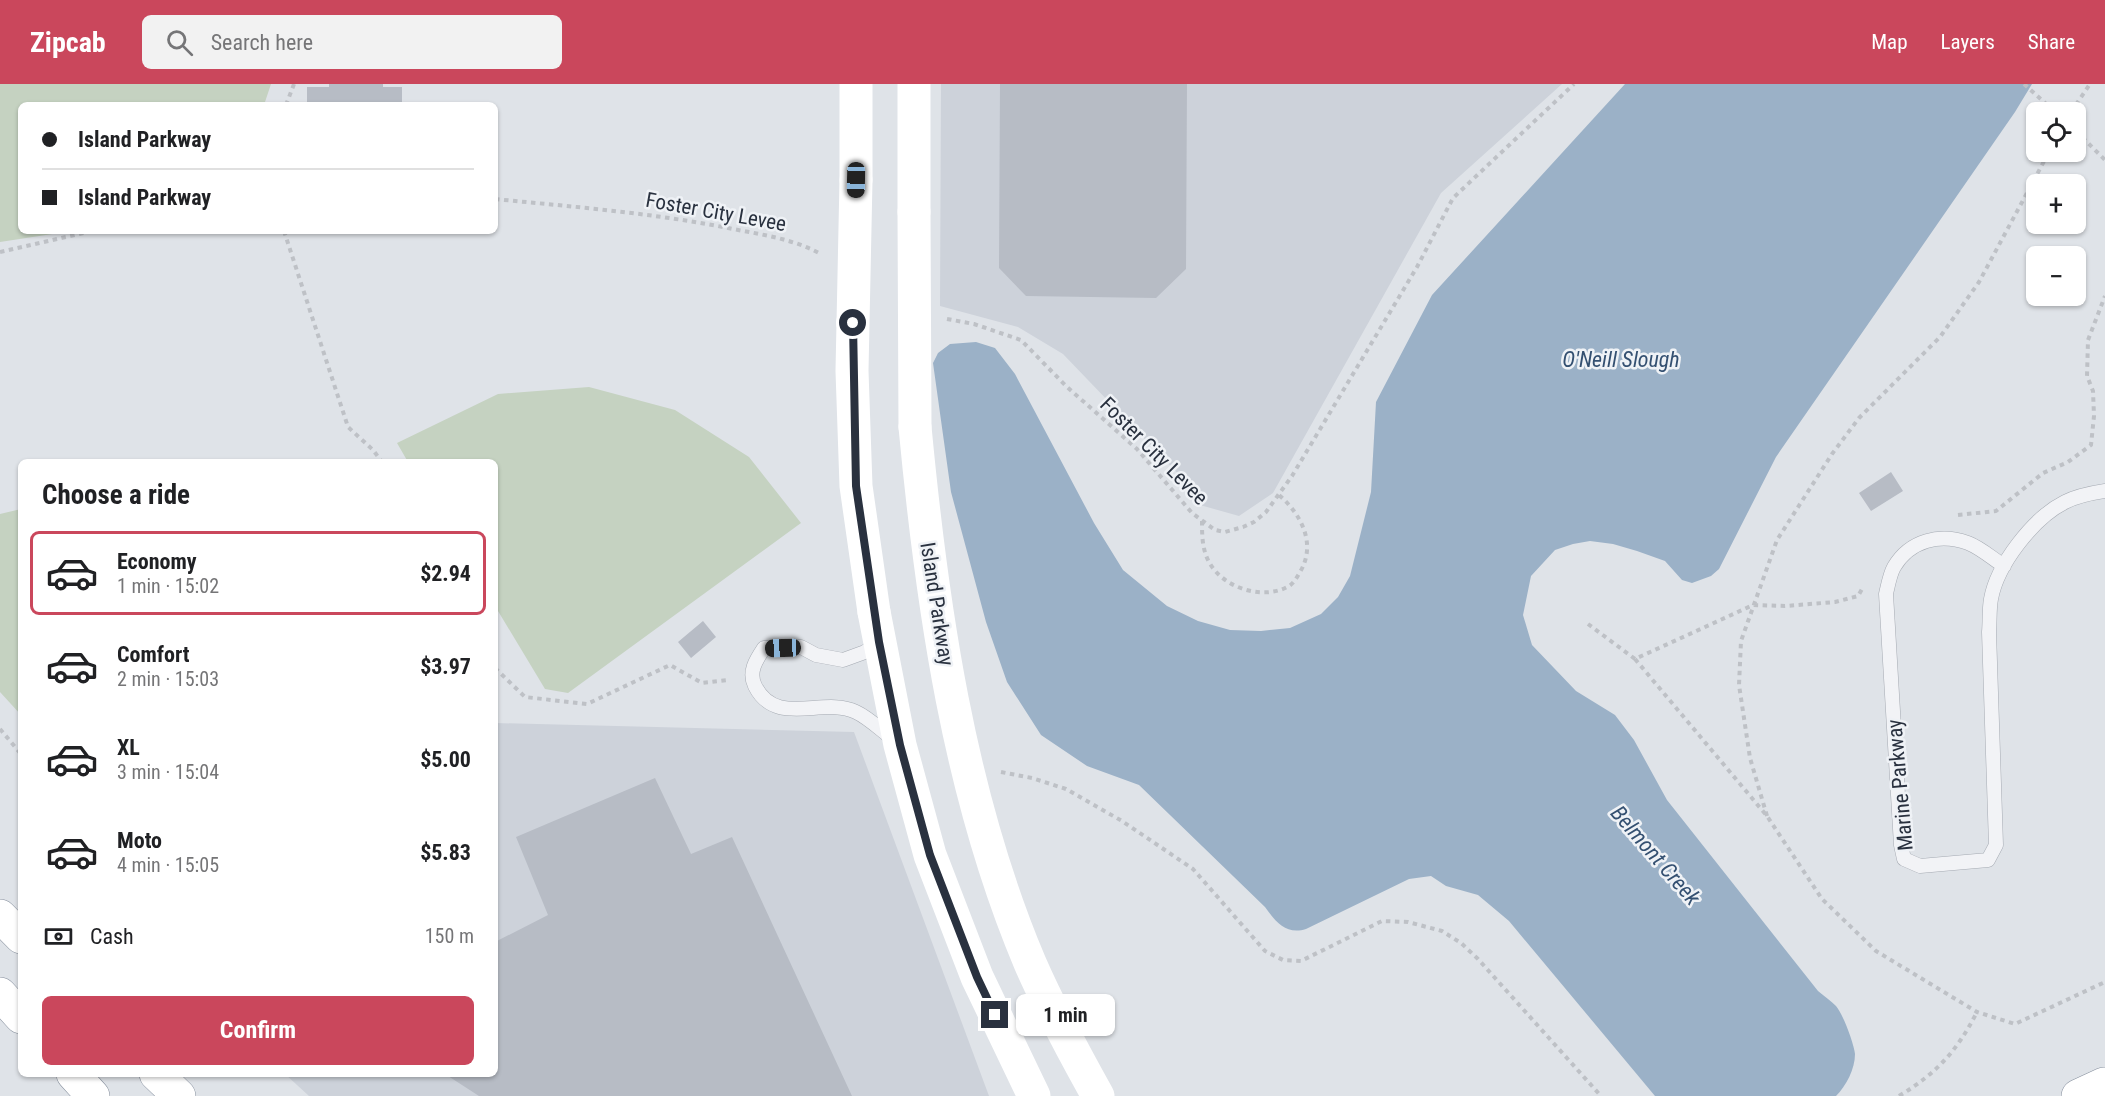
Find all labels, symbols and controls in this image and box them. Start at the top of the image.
search box [142,15,562,69]
text: Zipcab [30,26,106,59]
icon: search [163,26,196,59]
text: Search here [211,30,313,55]
text: Map [1871,30,1908,54]
text: Layers [1941,30,1995,54]
text: Share [2028,30,2075,54]
map controls [2026,102,2086,306]
button: locate [2026,102,2086,162]
text: Island Parkway [78,127,211,152]
car [847,162,865,198]
button: + [2026,174,2086,234]
text: Island Parkway [78,185,211,210]
street label: Foster City Levee [644,188,788,236]
button: − [2026,246,2086,306]
route start [839,309,866,336]
water label: O'Neill Slough [1562,347,1680,372]
street label: Foster City Levee [1095,392,1213,510]
text: Choose a ride [42,479,190,511]
street label: Island Parkway [915,540,959,668]
icon: car [45,546,99,600]
text: Economy [117,549,197,574]
text: $2.94 [420,561,471,586]
text: 1 min · 15:02 [117,574,219,598]
car [765,638,801,658]
icon: car [45,639,99,693]
text: Comfort [117,642,190,667]
text: $3.97 [420,654,471,679]
text: 2 min · 15:03 [117,667,219,691]
street label: Marine Parkway [1882,718,1918,852]
icon: car [45,732,99,786]
text: XL [117,735,140,760]
text: $5.00 [420,747,471,772]
text: 3 min · 15:04 [117,760,219,784]
water label: Belmont Creek [1606,801,1706,910]
icon: car [45,825,99,879]
text: Moto [117,828,162,853]
text: $5.83 [420,840,471,865]
text: 4 min · 15:05 [117,853,219,877]
icon: cash [42,920,75,953]
text: Cash [90,924,134,949]
text: 150 m [425,924,474,948]
callout: 1 min [1016,994,1115,1036]
button: Confirm [42,996,474,1065]
route end [981,1001,1008,1028]
text: 1 min [1043,1003,1088,1027]

